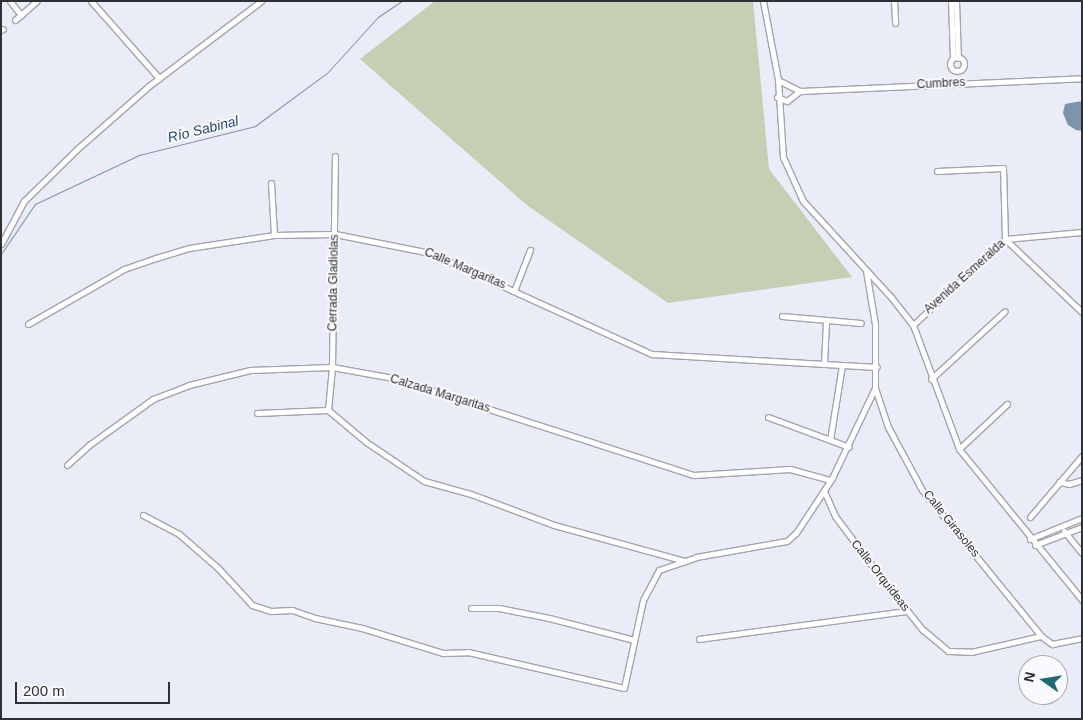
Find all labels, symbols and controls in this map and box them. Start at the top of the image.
street label: Cumbres [916,76,966,92]
water label: Río Sabinal [166,112,240,146]
street label: Cerrada Gladiolas [326,235,342,331]
street label: Avenida Esmeralda [922,237,1008,317]
street label: Calle Margaritas [422,245,508,293]
street label: Calzada Margaritas [388,372,492,416]
street label: Calle Girasoles [920,488,982,560]
street label: Calle Orquídeas [848,537,912,615]
north arrow [1018,655,1068,705]
text: N [1020,670,1038,684]
scale bar [18,672,172,704]
text: 200 m [23,682,65,699]

